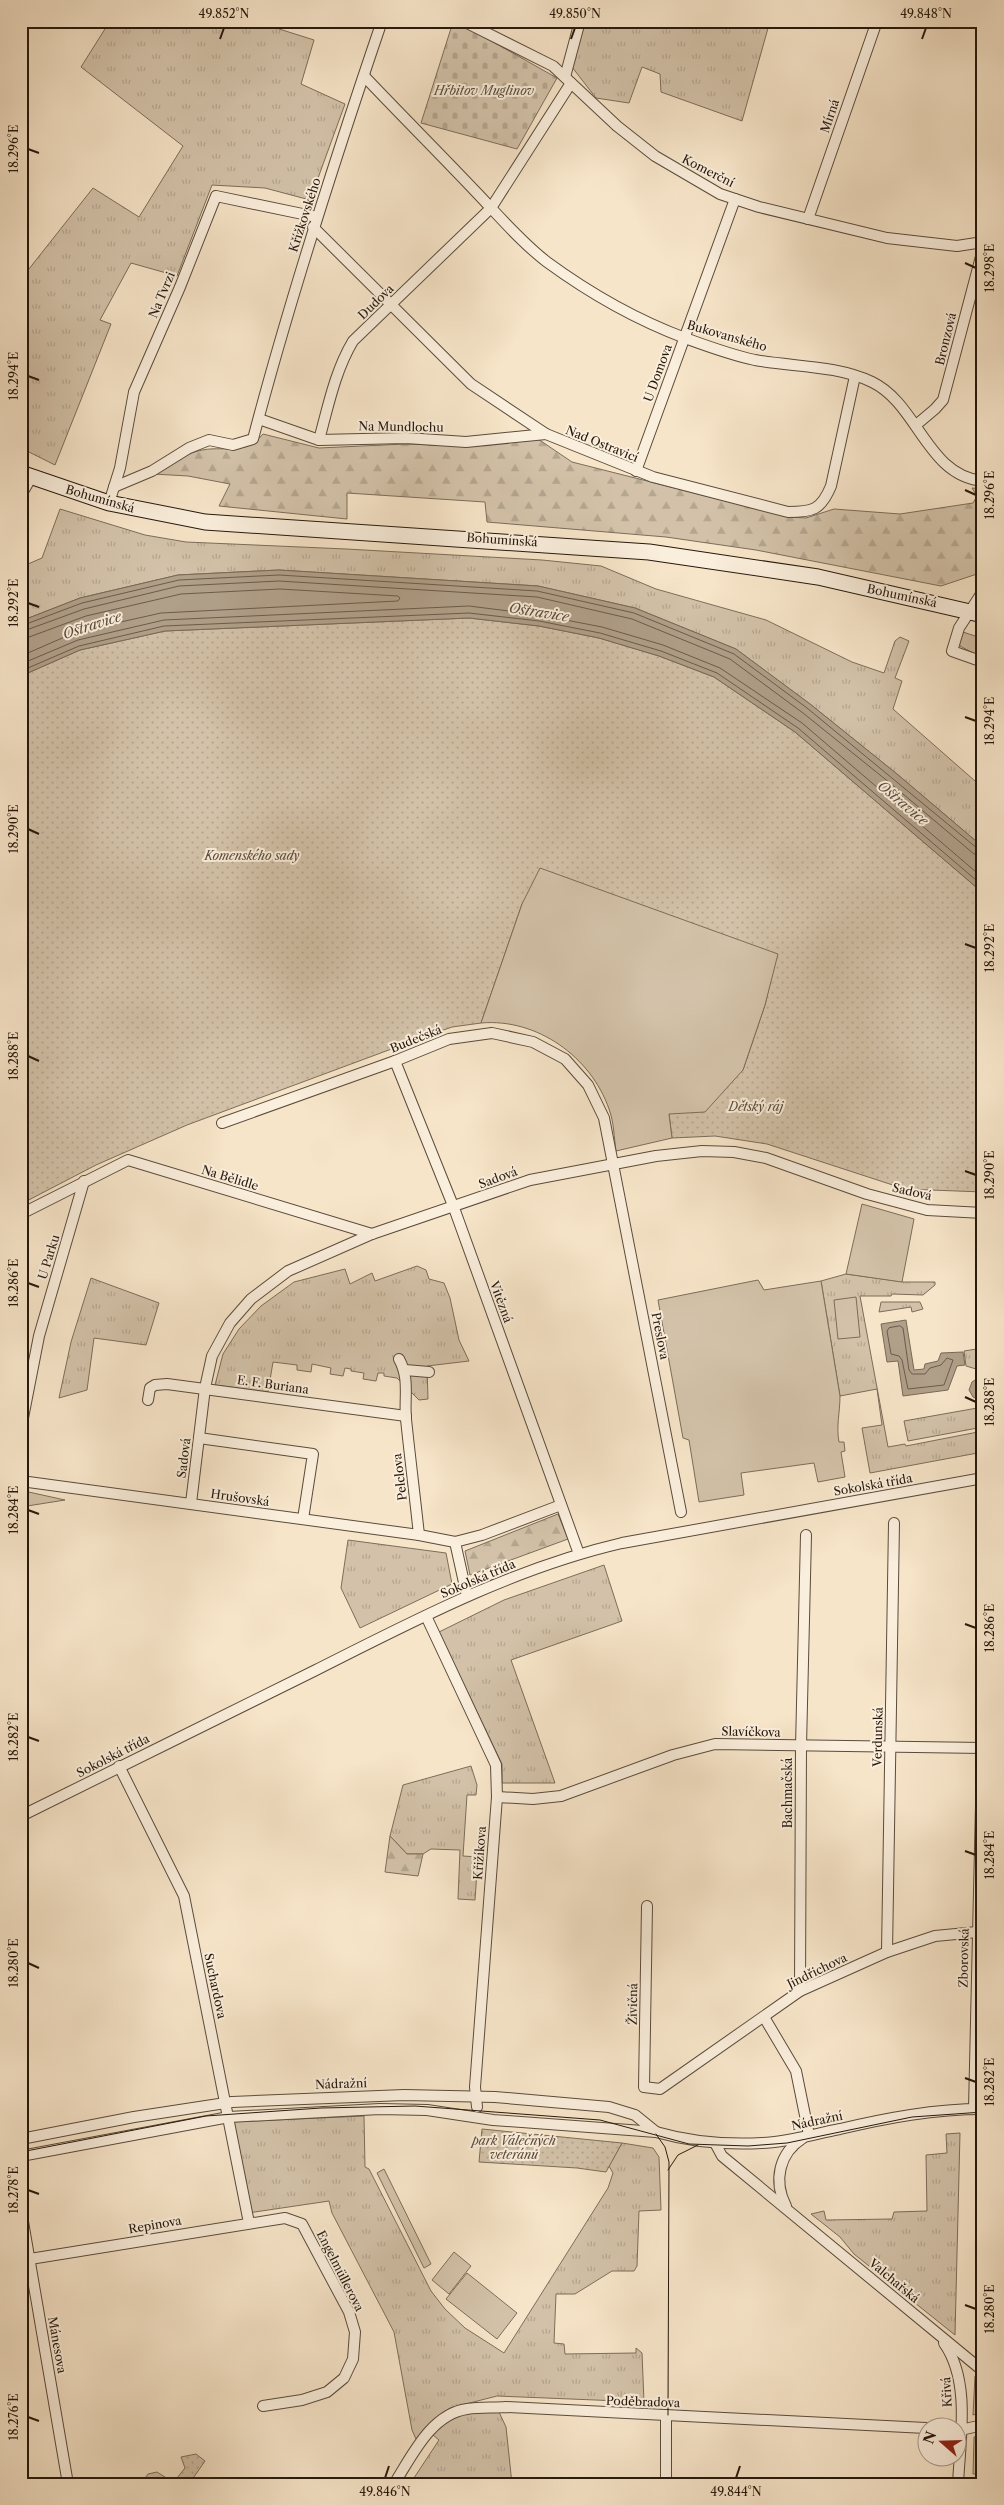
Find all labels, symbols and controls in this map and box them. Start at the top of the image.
text: 49.852°N [199,6,250,21]
text: 49.850°N [549,6,601,21]
text: 49.848°N [900,6,952,21]
park label: Hřbitov Muglinov [433,83,535,98]
street label: Mírná [817,96,842,135]
text: 18.296°E [6,125,21,173]
street label: Komerční [680,151,737,190]
street label: Křížkovského [285,176,324,254]
text: 18.298°E [982,244,997,292]
street label: Na Tvrzi [145,269,178,320]
street label: Dudova [355,281,397,322]
street label: Bronzová [932,310,959,367]
street label: Bukovanského [685,317,769,354]
street label: U Domova [640,341,675,404]
text: 18.294°E [6,352,21,400]
street label: Na Mundlochu [358,418,444,435]
street label: Nad Ostravicí [564,422,641,465]
text: 18.296°E [982,471,997,519]
street label: Bohumínská [64,481,137,516]
street label: Bohumínská [466,530,539,550]
text: 18.292°E [6,579,21,627]
street label: Bohumínská [866,581,939,610]
water label: Ostravice [508,598,572,626]
water label: Ostravice [60,607,125,643]
text: 18.294°E [982,697,997,745]
water label: Ostravice [874,777,933,830]
text: 18.290°E [6,804,21,854]
park label: Komenského sady [203,848,300,863]
text: 18.292°E [982,924,997,972]
street label: Budečská [388,1021,444,1056]
text: 18.288°E [6,1032,21,1080]
park label: Dětský ráj [728,1099,784,1114]
text: 18.290°E [982,1150,997,1200]
street label: Na Bělidle [200,1162,261,1193]
street label: Sadová [476,1163,520,1191]
street label: Sadová [891,1180,934,1203]
street label: U Parku [35,1232,63,1281]
text: 18.286°E [6,1259,21,1307]
street label: Vítězná [487,1278,516,1325]
street label: Preslova [649,1311,673,1361]
street label: E. F. Buriana [236,1372,311,1397]
text: 18.288°E [982,1378,997,1426]
street label: Sadová [174,1436,193,1479]
street label: Pelclova [389,1452,410,1501]
street label: Sokolská třída [832,1470,914,1499]
text: 18.284°E [6,1486,21,1534]
street label: Hrušovská [210,1486,271,1509]
street label: Sokolská třída [438,1556,518,1601]
text: 18.286°E [982,1604,997,1652]
street label: Verdunská [869,1706,886,1768]
text: 18.282°E [6,1713,21,1761]
street label: Slavíčkova [721,1723,781,1740]
street label: Sokolská třída [74,1730,152,1780]
street label: Bachmačská [780,1757,795,1828]
street label: Křižíkova [470,1825,489,1880]
text: 18.284°E [982,1831,997,1879]
street label: Zborovská [955,1928,972,1988]
text: 18.280°E [6,1938,21,1988]
street label: Jindřichova [783,1949,850,1992]
street label: Suchardova [201,1952,230,2021]
street label: Živičná [624,1982,640,2025]
text: 18.282°E [982,2058,997,2106]
street label: Nádražní [315,2075,368,2092]
street label: Nádražní [790,2108,844,2133]
park label: park Válečných veteránů [469,2133,556,2162]
text: 18.278°E [6,2166,21,2214]
street label: Repinova [127,2212,183,2237]
street label: Engelmüllerova [314,2228,368,2314]
street label: Valchařská [865,2255,923,2306]
text: 18.280°E [982,2284,997,2334]
street label: Mánesova [45,2315,70,2375]
street label: Křivá [938,2376,955,2408]
street label: Poděbradova [606,2393,681,2410]
text: 18.276°E [6,2394,21,2440]
north arrow [916,2418,966,2468]
text: N [919,2429,940,2446]
text: 49.846°N [359,2484,411,2499]
text: 49.844°N [710,2484,762,2499]

